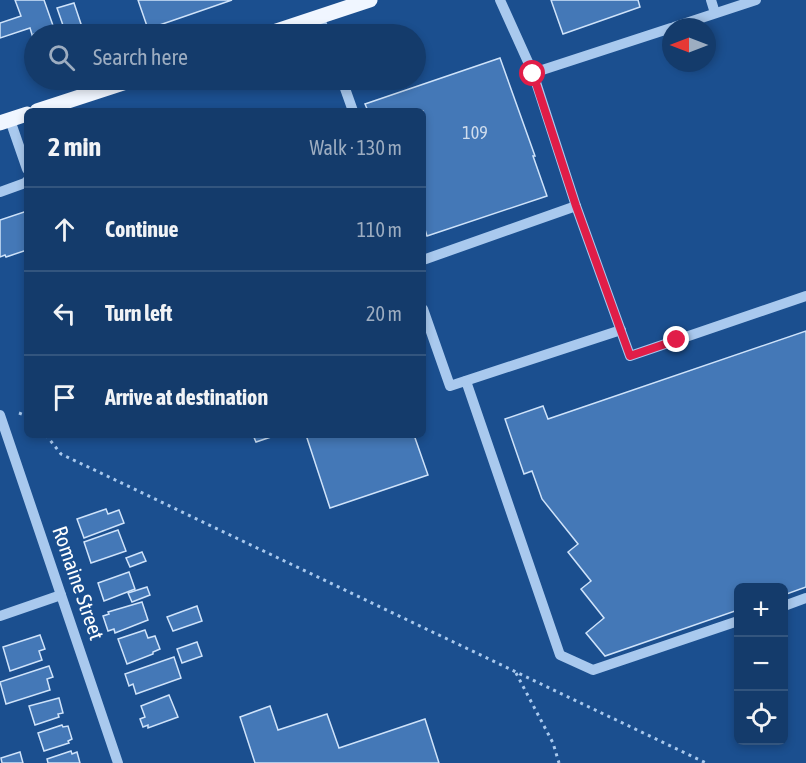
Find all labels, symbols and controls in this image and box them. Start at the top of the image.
north arrow [662,18,716,72]
search box [24,24,426,90]
icon: search [45,41,78,74]
text: Search here [93,44,188,70]
route start [519,60,545,86]
house number: 109 [462,122,488,143]
text: 2 min [48,132,101,162]
text: Walk · 130 m [310,136,402,159]
icon: ahead [48,213,81,246]
text: Continue [105,216,179,242]
text: 110 m [357,218,402,241]
icon: left [48,297,81,330]
text: Turn left [105,300,172,326]
text: 20 m [366,302,402,325]
route end [663,326,689,352]
icon: arrive [48,381,81,414]
text: Arrive at destination [105,384,268,410]
street label: Romaine Street [48,523,110,643]
map controls [734,583,788,745]
button: + [734,583,788,637]
button: − [734,637,788,691]
button: locate [734,691,788,745]

